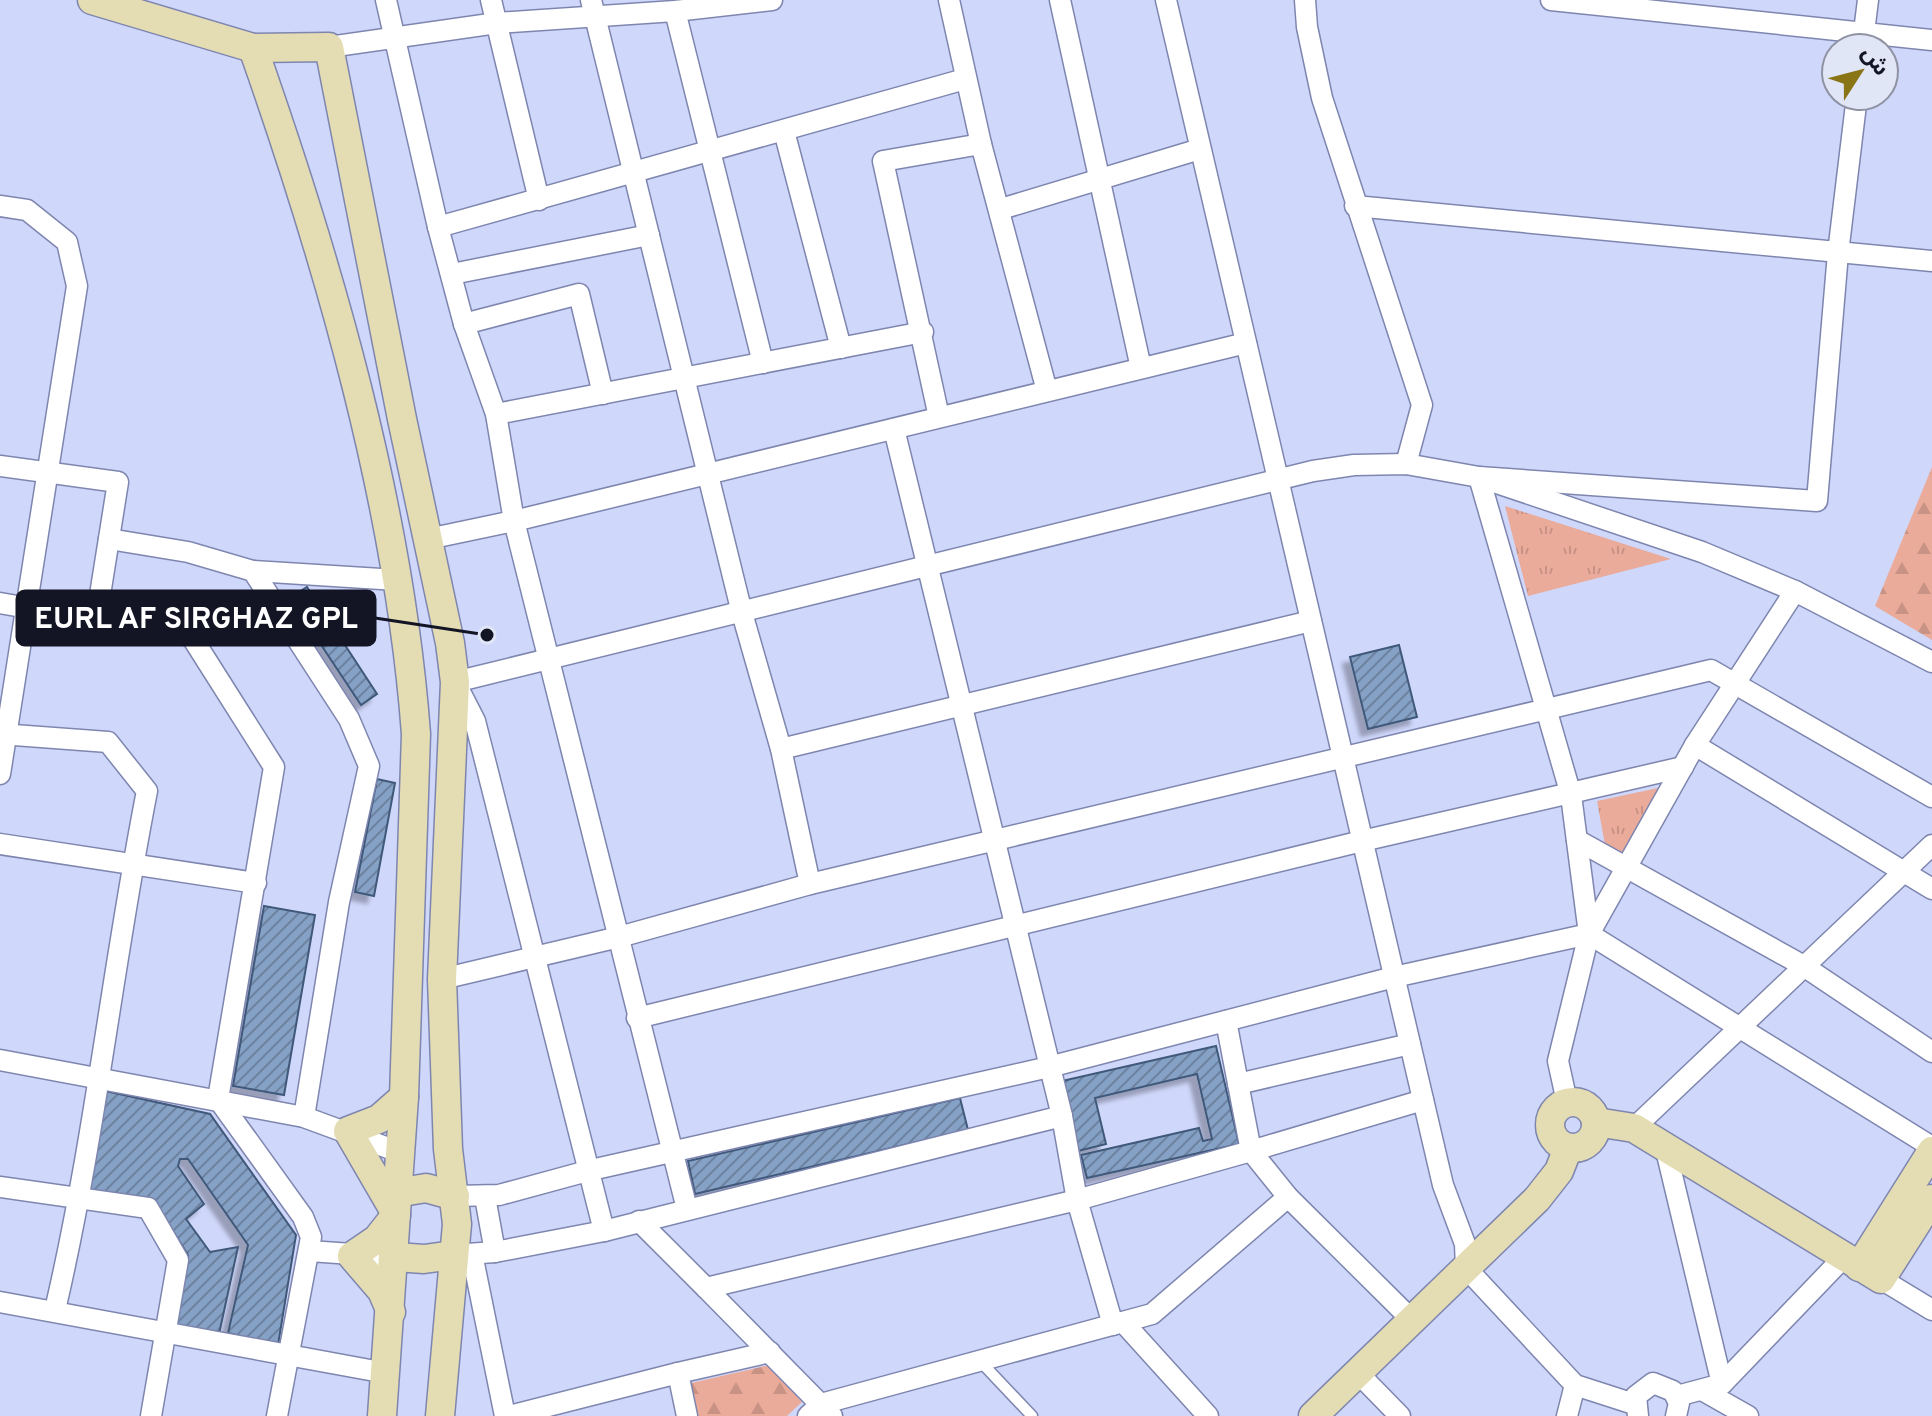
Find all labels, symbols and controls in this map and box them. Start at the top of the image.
north arrow [1820,32,1900,112]
text: ش [1854,42,1894,82]
callout: EURL AF SIRGHAZ GPL [17,591,375,645]
text: EURL AF SIRGHAZ GPL [34,602,358,639]

